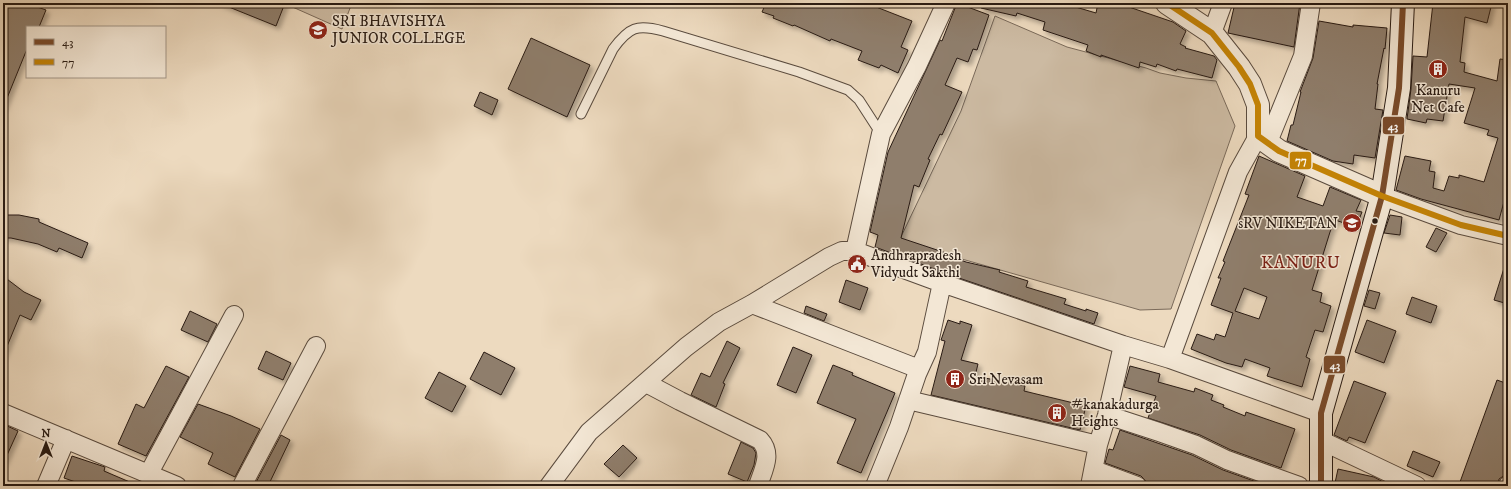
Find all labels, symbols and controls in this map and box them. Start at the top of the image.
place label: SRI BHAVISHYA JUNIOR COLLEGE [330,12,466,48]
school or university icon: SRI BHAVISHYA JUNIOR COLLEGE [307,19,329,41]
legend [26,26,166,78]
text: 43 [62,35,73,50]
text: 77 [62,55,75,70]
building icon: Kanuru Net Cafe [1427,58,1449,80]
place label: Kanuru Net Cafe [1411,81,1465,117]
line badge: 43 [1382,116,1405,135]
text: 43 [1387,120,1398,134]
line badge: 77 [1289,151,1312,170]
text: 77 [1295,154,1307,168]
school or university icon: sRV NIKETAN [1341,212,1363,234]
place label: sRV NIKETAN [1238,214,1338,233]
unlabelled marker [1370,216,1380,226]
place label: Andhrapradesh Vidyudt Sakthi [870,246,962,282]
district label: KANURU [1261,252,1341,274]
public building icon: Andhrapradesh Vidyudt Sakthi [846,253,868,275]
line badge: 43 [1323,355,1346,374]
text: 43 [1329,359,1340,373]
building icon: Sri Nevasam [944,368,966,390]
place label: Sri Nevasam [969,370,1043,389]
place label: #kanakadurga Heights [1071,395,1159,431]
building icon: #kanakadurga Heights [1046,402,1068,424]
north arrow [26,423,66,463]
text: N [41,427,51,441]

